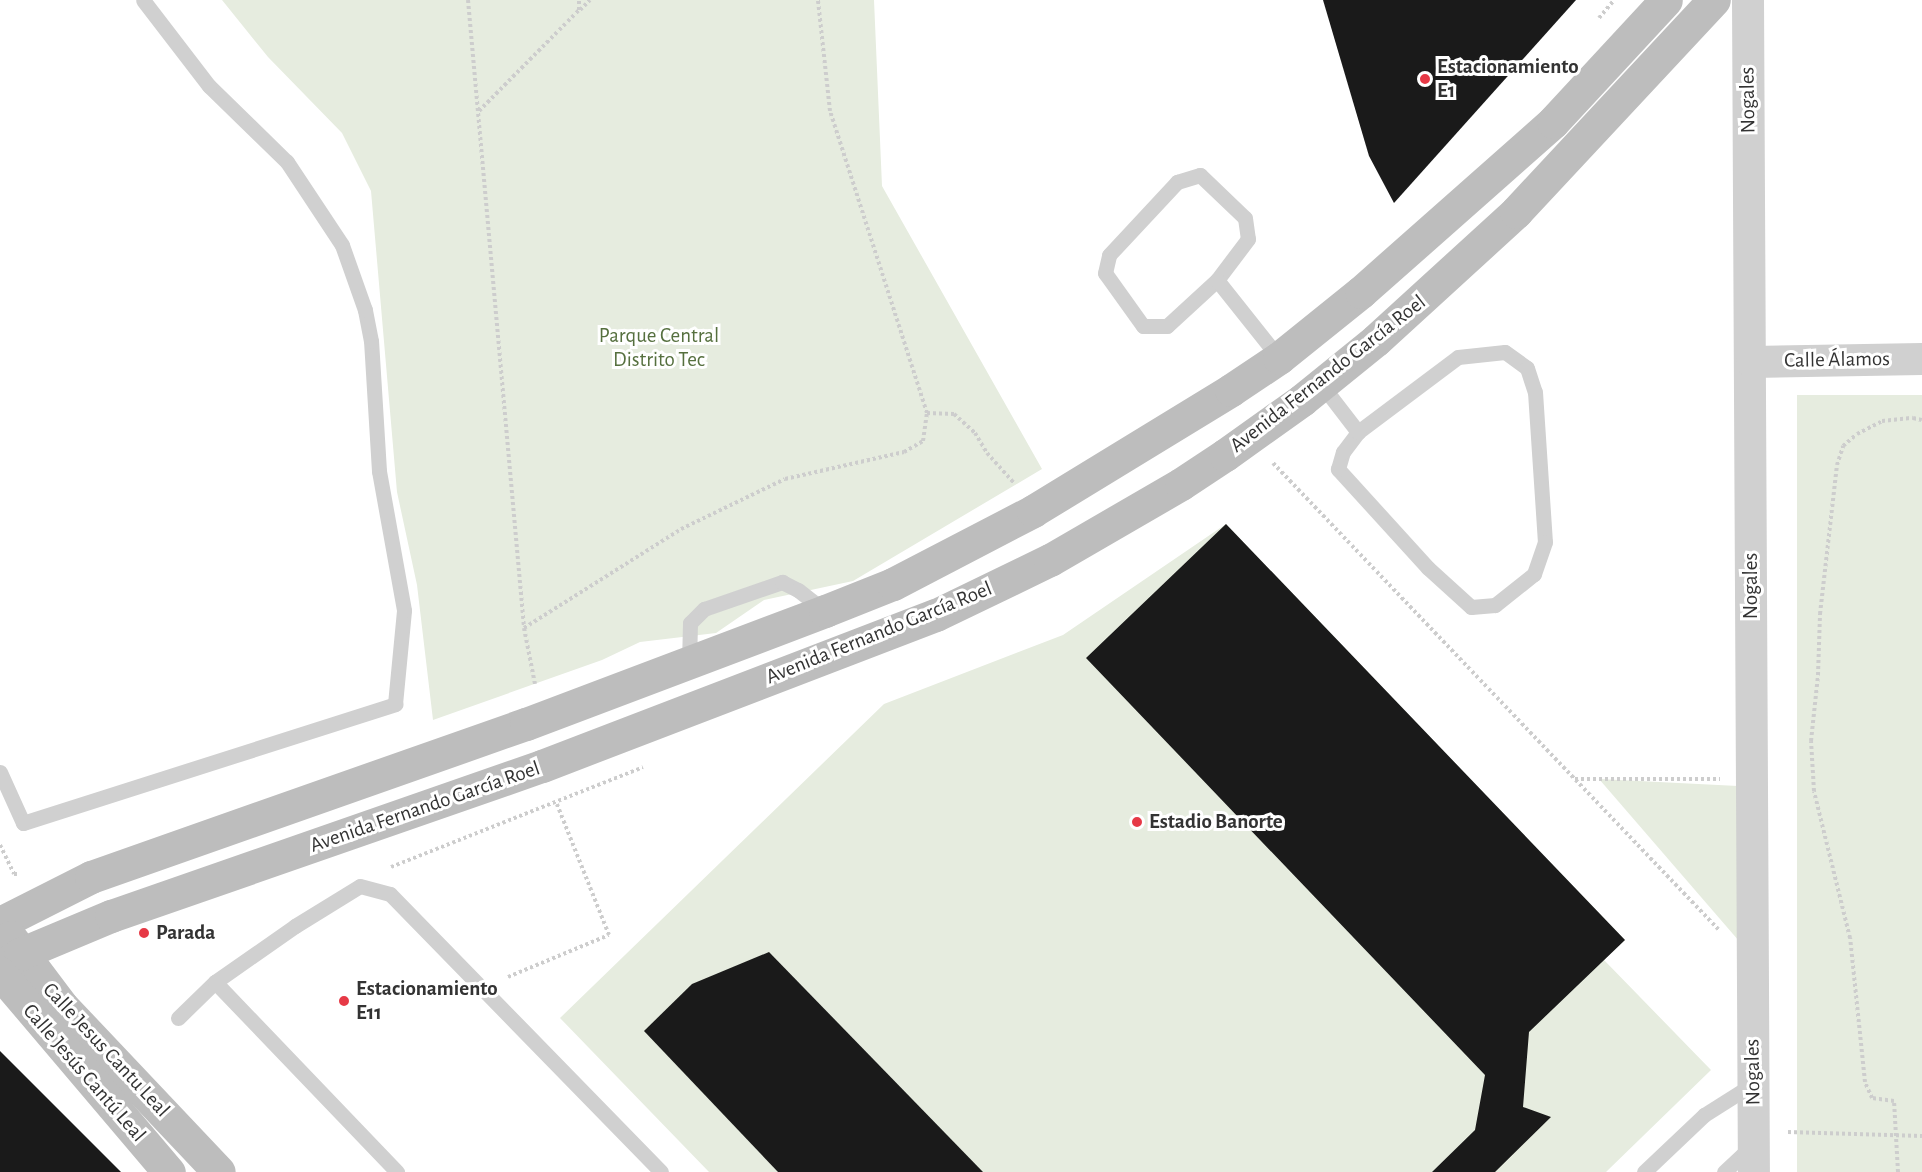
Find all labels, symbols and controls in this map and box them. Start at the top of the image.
place label: Estacionamiento E1 [1437,54,1579,104]
street label: Nogales [1735,67,1761,133]
marker: Estacionamiento E1 [1418,72,1432,86]
street label: Avenida Fernando García Roel [1225,290,1431,458]
park label: Parque Central Distrito Tec [599,323,719,373]
street label: Calle Álamos [1784,346,1890,374]
street label: Nogales [1738,553,1764,619]
street label: Avenida Fernando García Roel [762,576,996,690]
street label: Avenida Fernando García Roel [307,756,543,858]
place label: Estadio Banorte [1149,809,1283,835]
marker: Estadio Banorte [1130,815,1144,829]
place label: Parada [156,920,215,946]
marker: Parada [137,926,151,940]
place label: Estacionamiento E11 [356,976,498,1026]
street label: Calle Jesus Cantu Leal [37,978,175,1122]
marker: Estacionamiento E11 [337,994,351,1008]
street label: Calle Jesús Cantú Leal [17,999,151,1147]
street label: Nogales [1740,1039,1766,1105]

